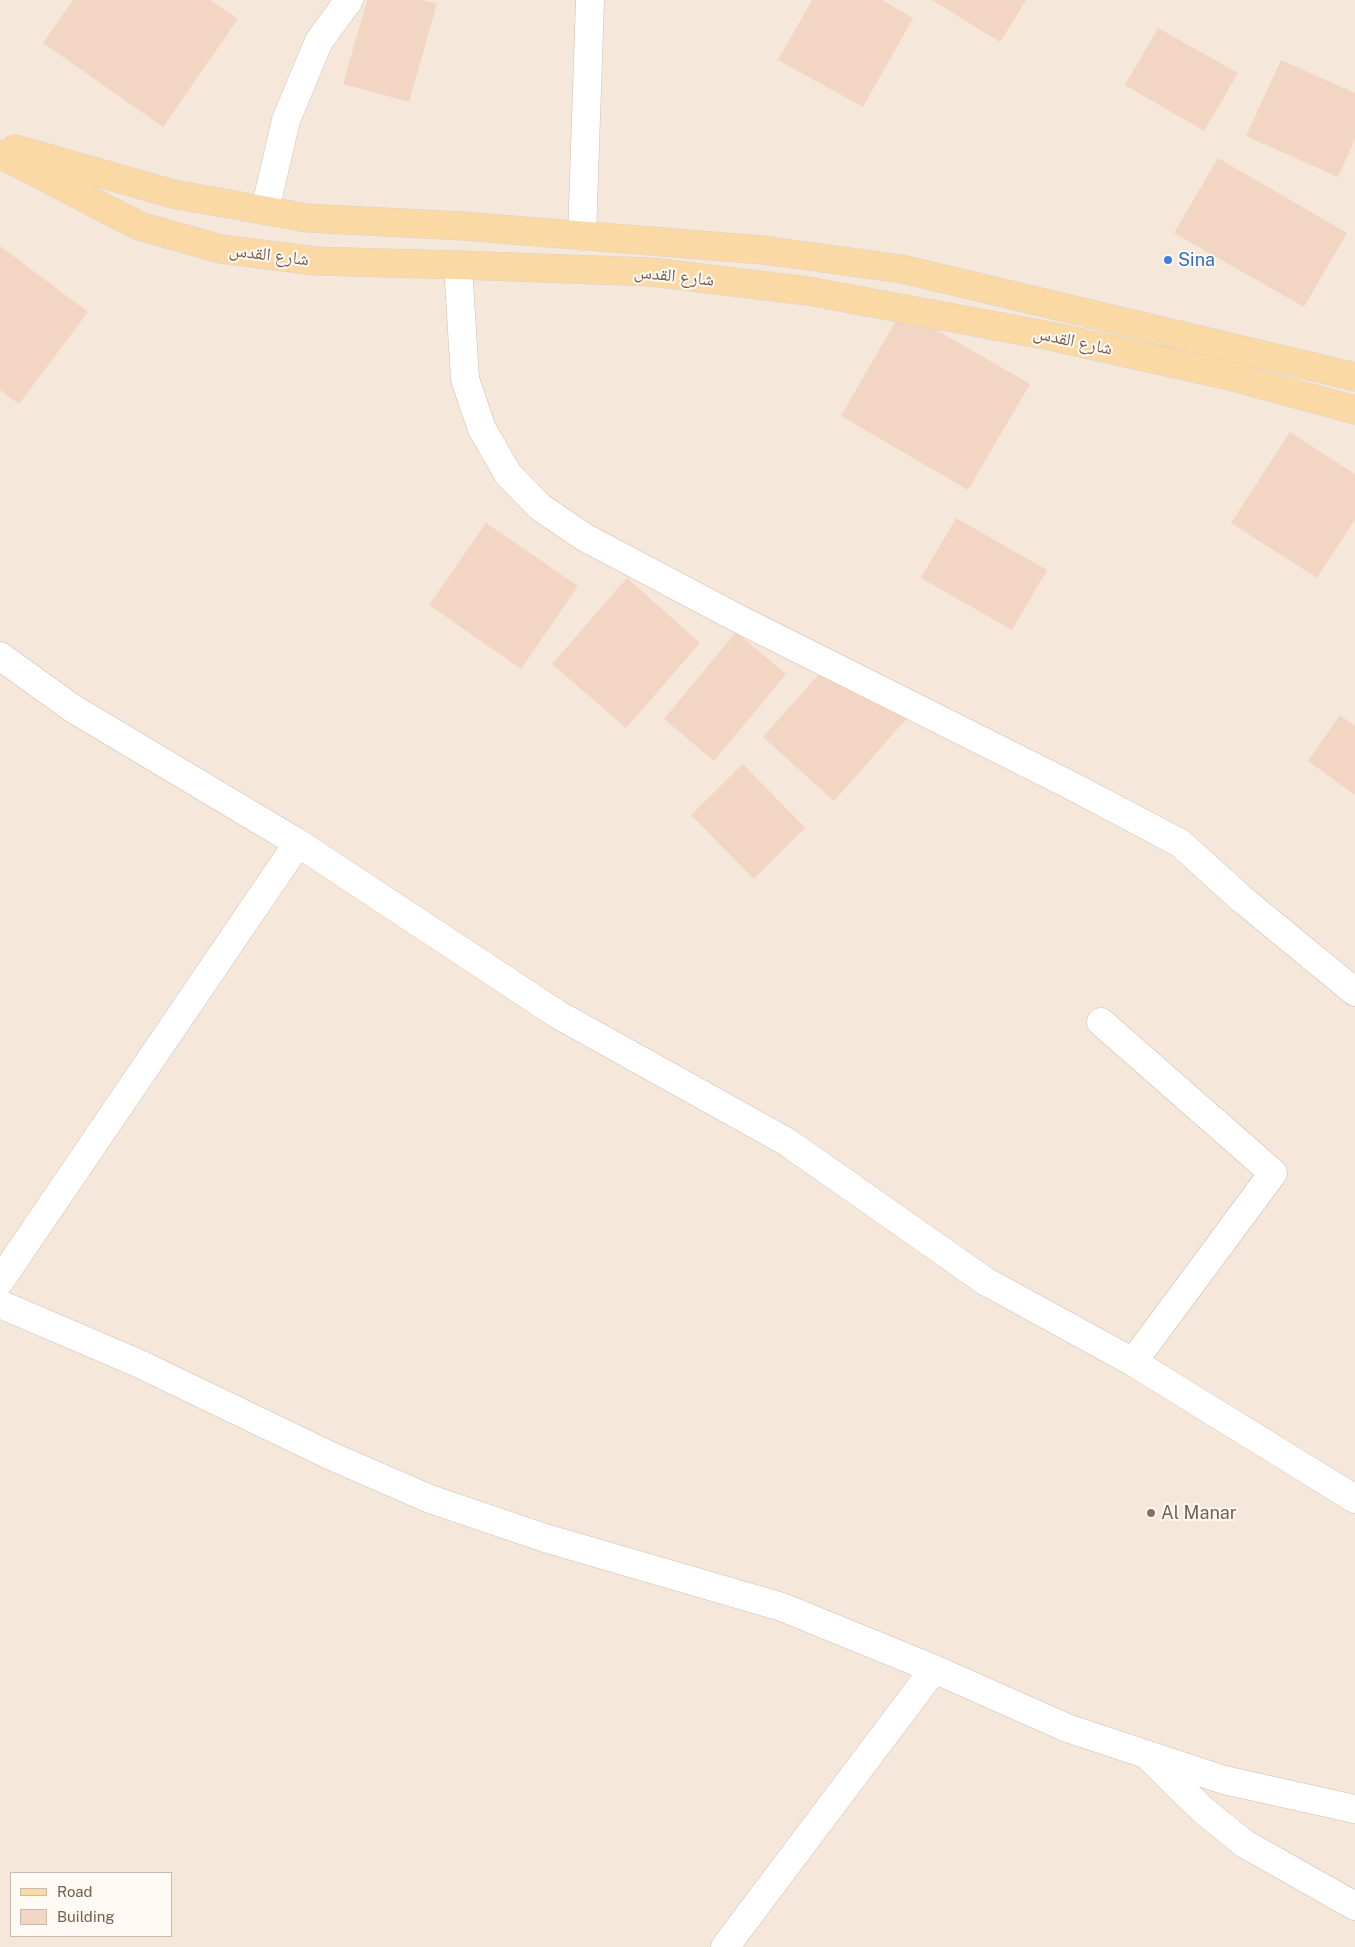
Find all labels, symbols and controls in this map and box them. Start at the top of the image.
street label: شارع القدس [228,239,310,271]
place label: Sina [1178,249,1215,271]
marker: Sina [1162,254,1174,266]
street label: شارع القدس [633,261,715,291]
street label: شارع القدس [1031,322,1115,360]
place label: Al Manar [1161,1502,1237,1524]
marker: Al Manar [1145,1507,1157,1519]
legend [10,1872,172,1937]
text: Road [57,1883,93,1900]
text: Building [57,1908,115,1925]

